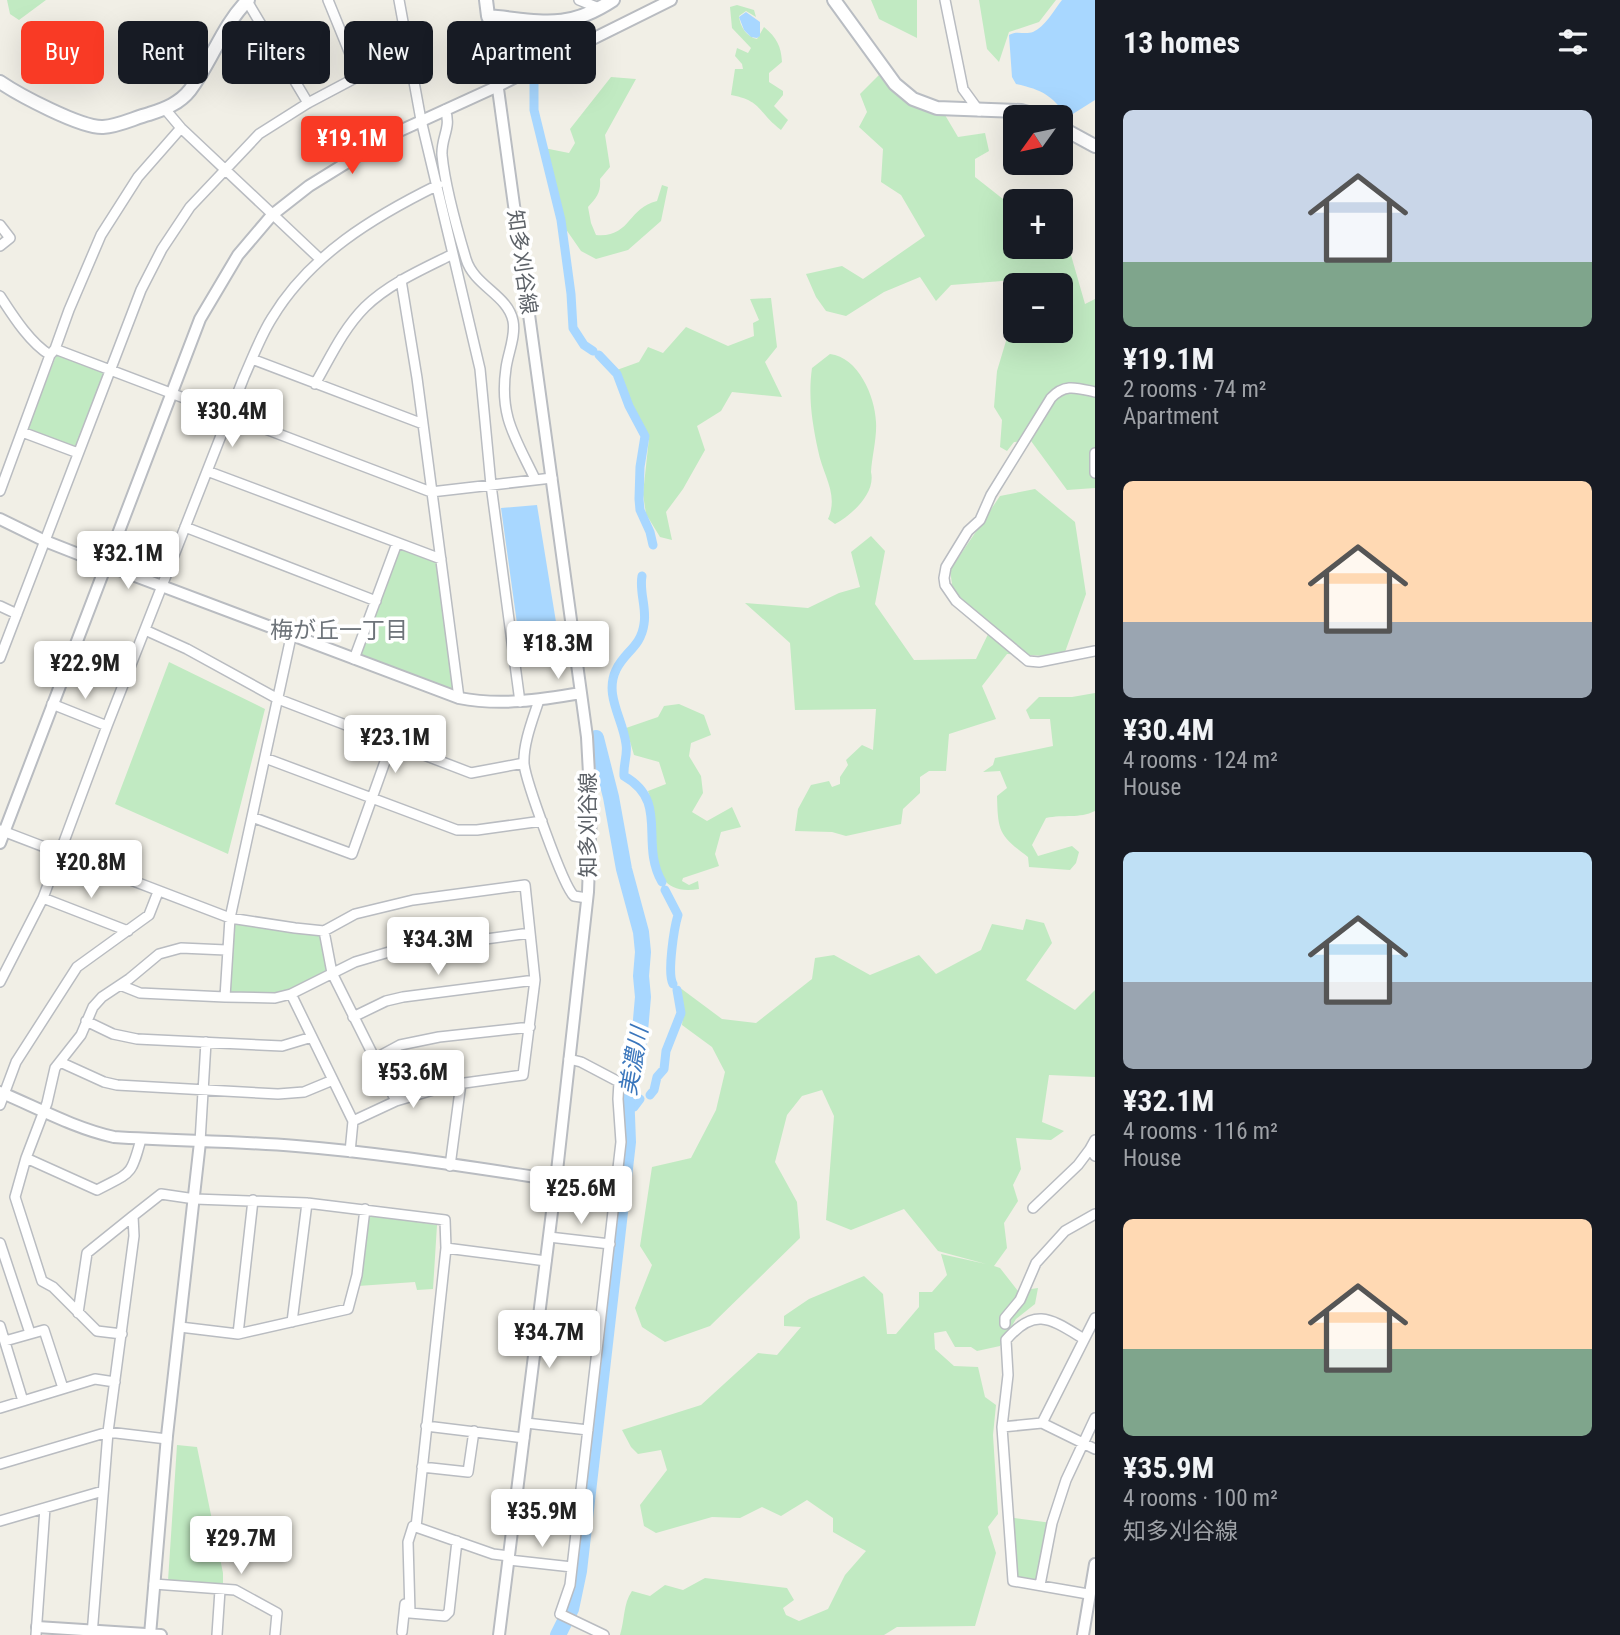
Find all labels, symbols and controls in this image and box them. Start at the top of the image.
chip: Buy [21,21,104,84]
chip: Rent [118,21,208,84]
chip: Filters [222,21,330,84]
chip: New [344,21,433,84]
chip: Apartment [447,21,596,84]
icon: filters [1554,23,1592,61]
text: 13 homes [1123,25,1240,60]
north arrow [1003,105,1073,175]
map controls [1003,105,1073,343]
pin: ¥19.1M [295,116,409,176]
text: ¥19.1M [317,125,387,152]
icon: home [1295,155,1421,281]
button: + [1003,189,1073,259]
street label: 知多刈谷線 [503,208,541,316]
button: − [1003,273,1073,343]
text: ¥19.1M [1123,341,1214,376]
text: 2 rooms · 74 m² [1123,376,1266,403]
pin: ¥30.4M [175,390,289,449]
text: ¥30.4M [197,398,267,425]
text: Apartment [1123,403,1219,430]
icon: home [1295,526,1421,652]
pin: ¥32.1M [71,532,185,591]
text: ¥32.1M [93,540,163,567]
district label: 梅が丘一丁目 [270,617,408,644]
pin: ¥18.3M [501,622,615,681]
text: ¥18.3M [523,630,593,657]
pin: ¥22.9M [28,642,142,701]
text: ¥22.9M [50,650,120,677]
text: ¥30.4M [1123,712,1214,747]
pin: ¥23.1M [338,716,452,775]
text: ¥23.1M [360,724,430,751]
text: 4 rooms · 124 m² [1123,747,1278,774]
street label: 知多刈谷線 [576,773,600,878]
text: House [1123,774,1181,801]
pin: ¥20.8M [34,841,148,900]
text: ¥20.8M [56,849,126,876]
icon: home [1295,897,1421,1023]
pin: ¥34.3M [381,918,495,977]
text: ¥34.3M [403,926,473,953]
water label: 美濃川 [615,1022,654,1097]
pin: ¥53.6M [356,1050,470,1110]
text: ¥53.6M [378,1059,448,1086]
text: ¥32.1M [1123,1083,1214,1118]
text: 4 rooms · 116 m² [1123,1118,1278,1145]
text: House [1123,1145,1181,1172]
pin: ¥25.6M [524,1166,638,1226]
text: ¥25.6M [546,1175,616,1202]
icon: home [1295,1265,1421,1391]
pin: ¥34.7M [492,1310,606,1370]
text: ¥34.7M [514,1319,584,1346]
text: ¥35.9M [1123,1450,1214,1485]
text: 4 rooms · 100 m² [1123,1485,1278,1512]
pin: ¥35.9M [485,1490,599,1549]
text: ¥35.9M [507,1498,577,1525]
pin: ¥29.7M [184,1516,298,1576]
text: 知多刈谷線 [1123,1518,1238,1545]
text: ¥29.7M [206,1525,276,1552]

